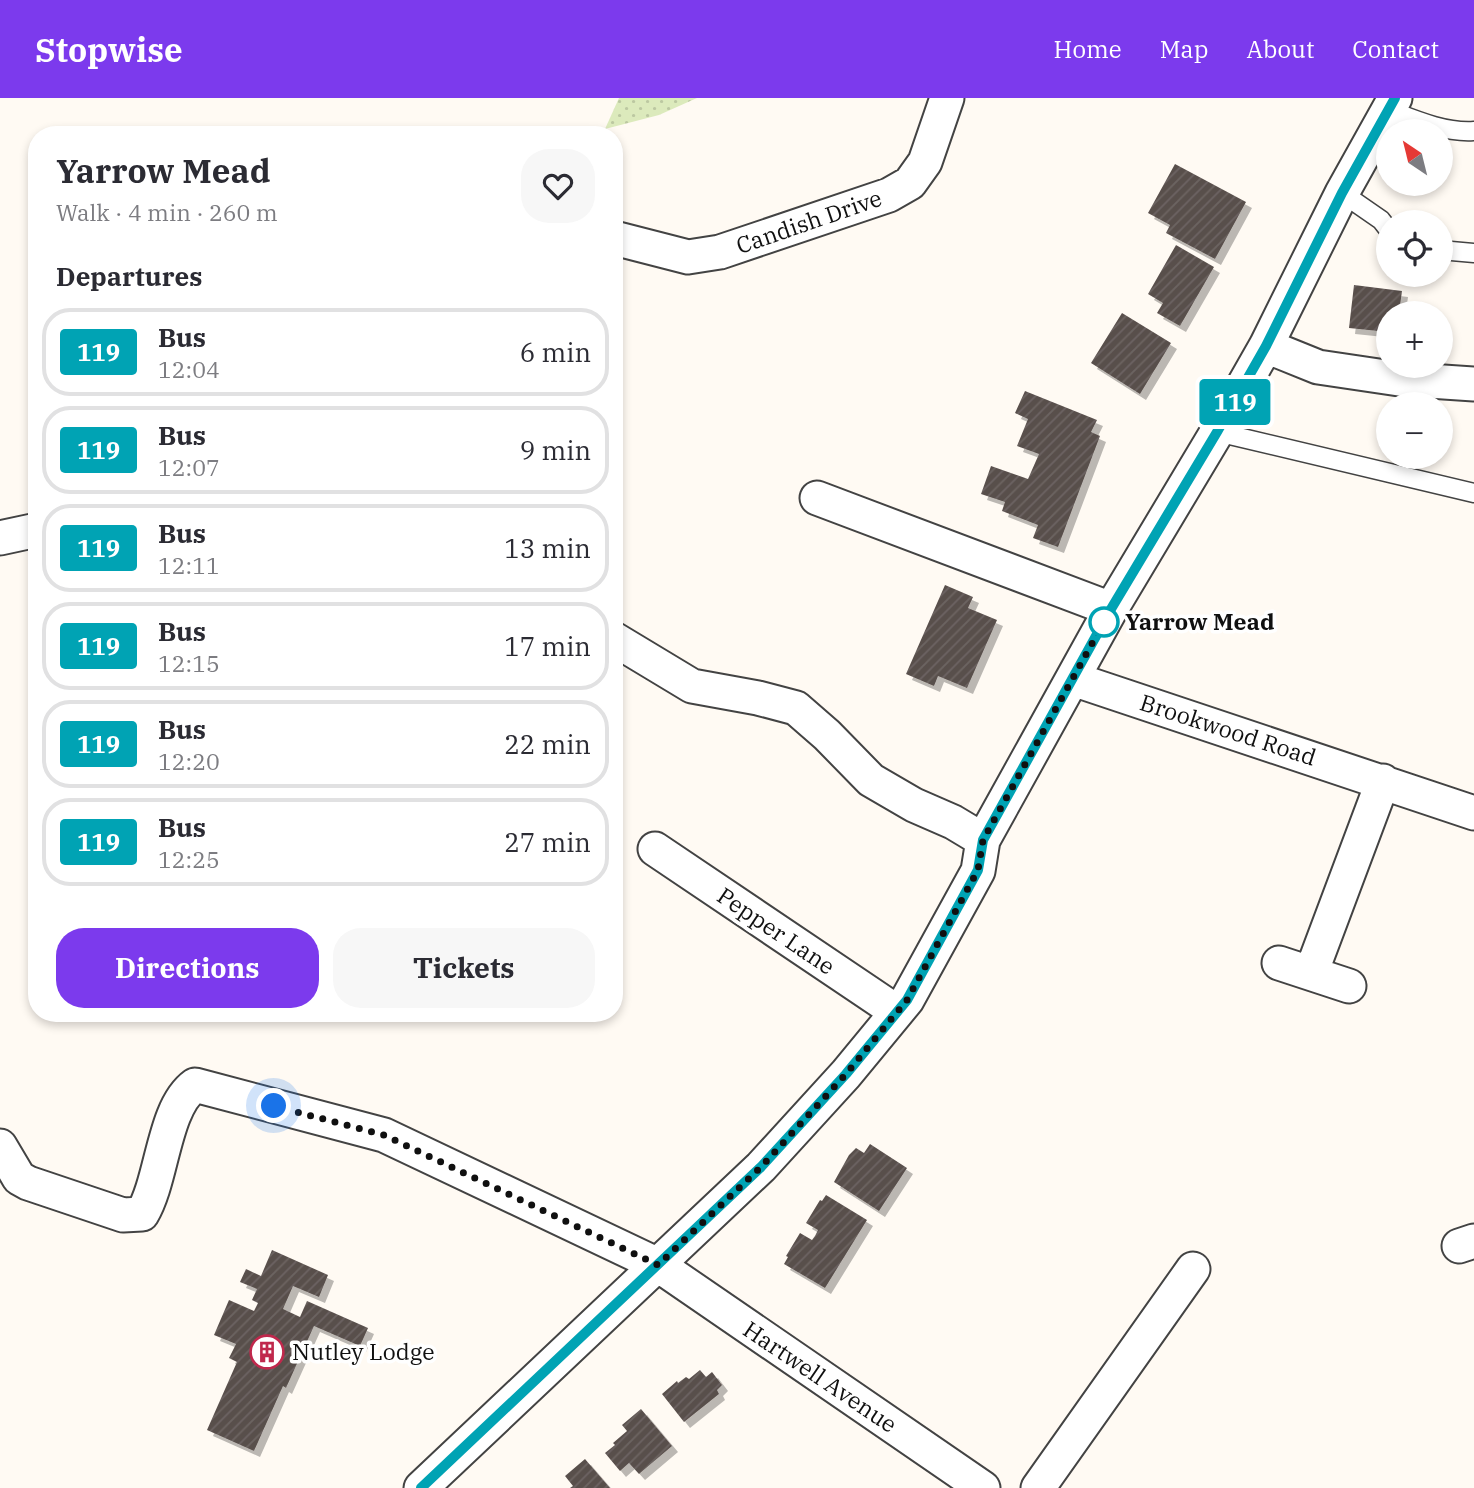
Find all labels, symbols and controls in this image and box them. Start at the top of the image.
text: Stopwise [35,28,183,71]
text: Home [1054,33,1122,65]
text: Map [1160,33,1208,65]
text: About [1246,33,1314,65]
text: Contact [1352,33,1439,65]
north arrow [1376,119,1452,196]
map controls [1376,119,1453,469]
text: Yarrow Mead [56,149,271,192]
button: heart [521,149,595,223]
street label: Candish Drive [732,182,885,260]
text: Walk · 4 min · 260 m [56,197,278,227]
button: locate [1376,210,1453,287]
text: Departures [56,259,202,293]
button: + [1376,301,1453,378]
text: Bus [158,320,206,354]
text: 6 min [520,335,591,369]
text: 119 [77,336,120,368]
text: 12:04 [158,354,220,384]
line badge: 119 [1195,379,1275,425]
text: 119 [1213,386,1257,418]
button: − [1376,392,1453,469]
text: Bus [158,418,206,452]
text: 9 min [520,433,591,467]
text: 119 [77,434,120,466]
text: 12:07 [158,452,220,482]
text: Bus [158,516,206,550]
text: 13 min [504,531,591,565]
text: 119 [77,532,120,564]
text: 12:11 [158,550,220,580]
place label: Yarrow Mead [1125,606,1275,636]
marker: Yarrow Mead [1089,607,1119,637]
text: Bus [158,614,206,648]
text: 17 min [504,629,591,663]
text: 119 [77,630,120,662]
text: 12:15 [158,648,220,678]
street label: Brookwood Road [1136,686,1320,772]
text: Bus [158,712,206,746]
text: 22 min [504,727,591,761]
text: 119 [77,728,120,760]
text: 12:20 [158,746,220,776]
text: Bus [158,810,206,844]
text: 27 min [504,825,591,859]
text: 119 [77,826,120,858]
text: 12:25 [158,844,220,874]
street label: Pepper Lane [712,880,841,981]
button: Directions [56,928,319,1008]
button: Tickets [333,928,595,1008]
your location [256,1088,291,1123]
street label: Hartwell Avenue [738,1314,903,1439]
building icon: Nutley Lodge [248,1333,286,1371]
place label: Nutley Lodge [292,1336,435,1366]

